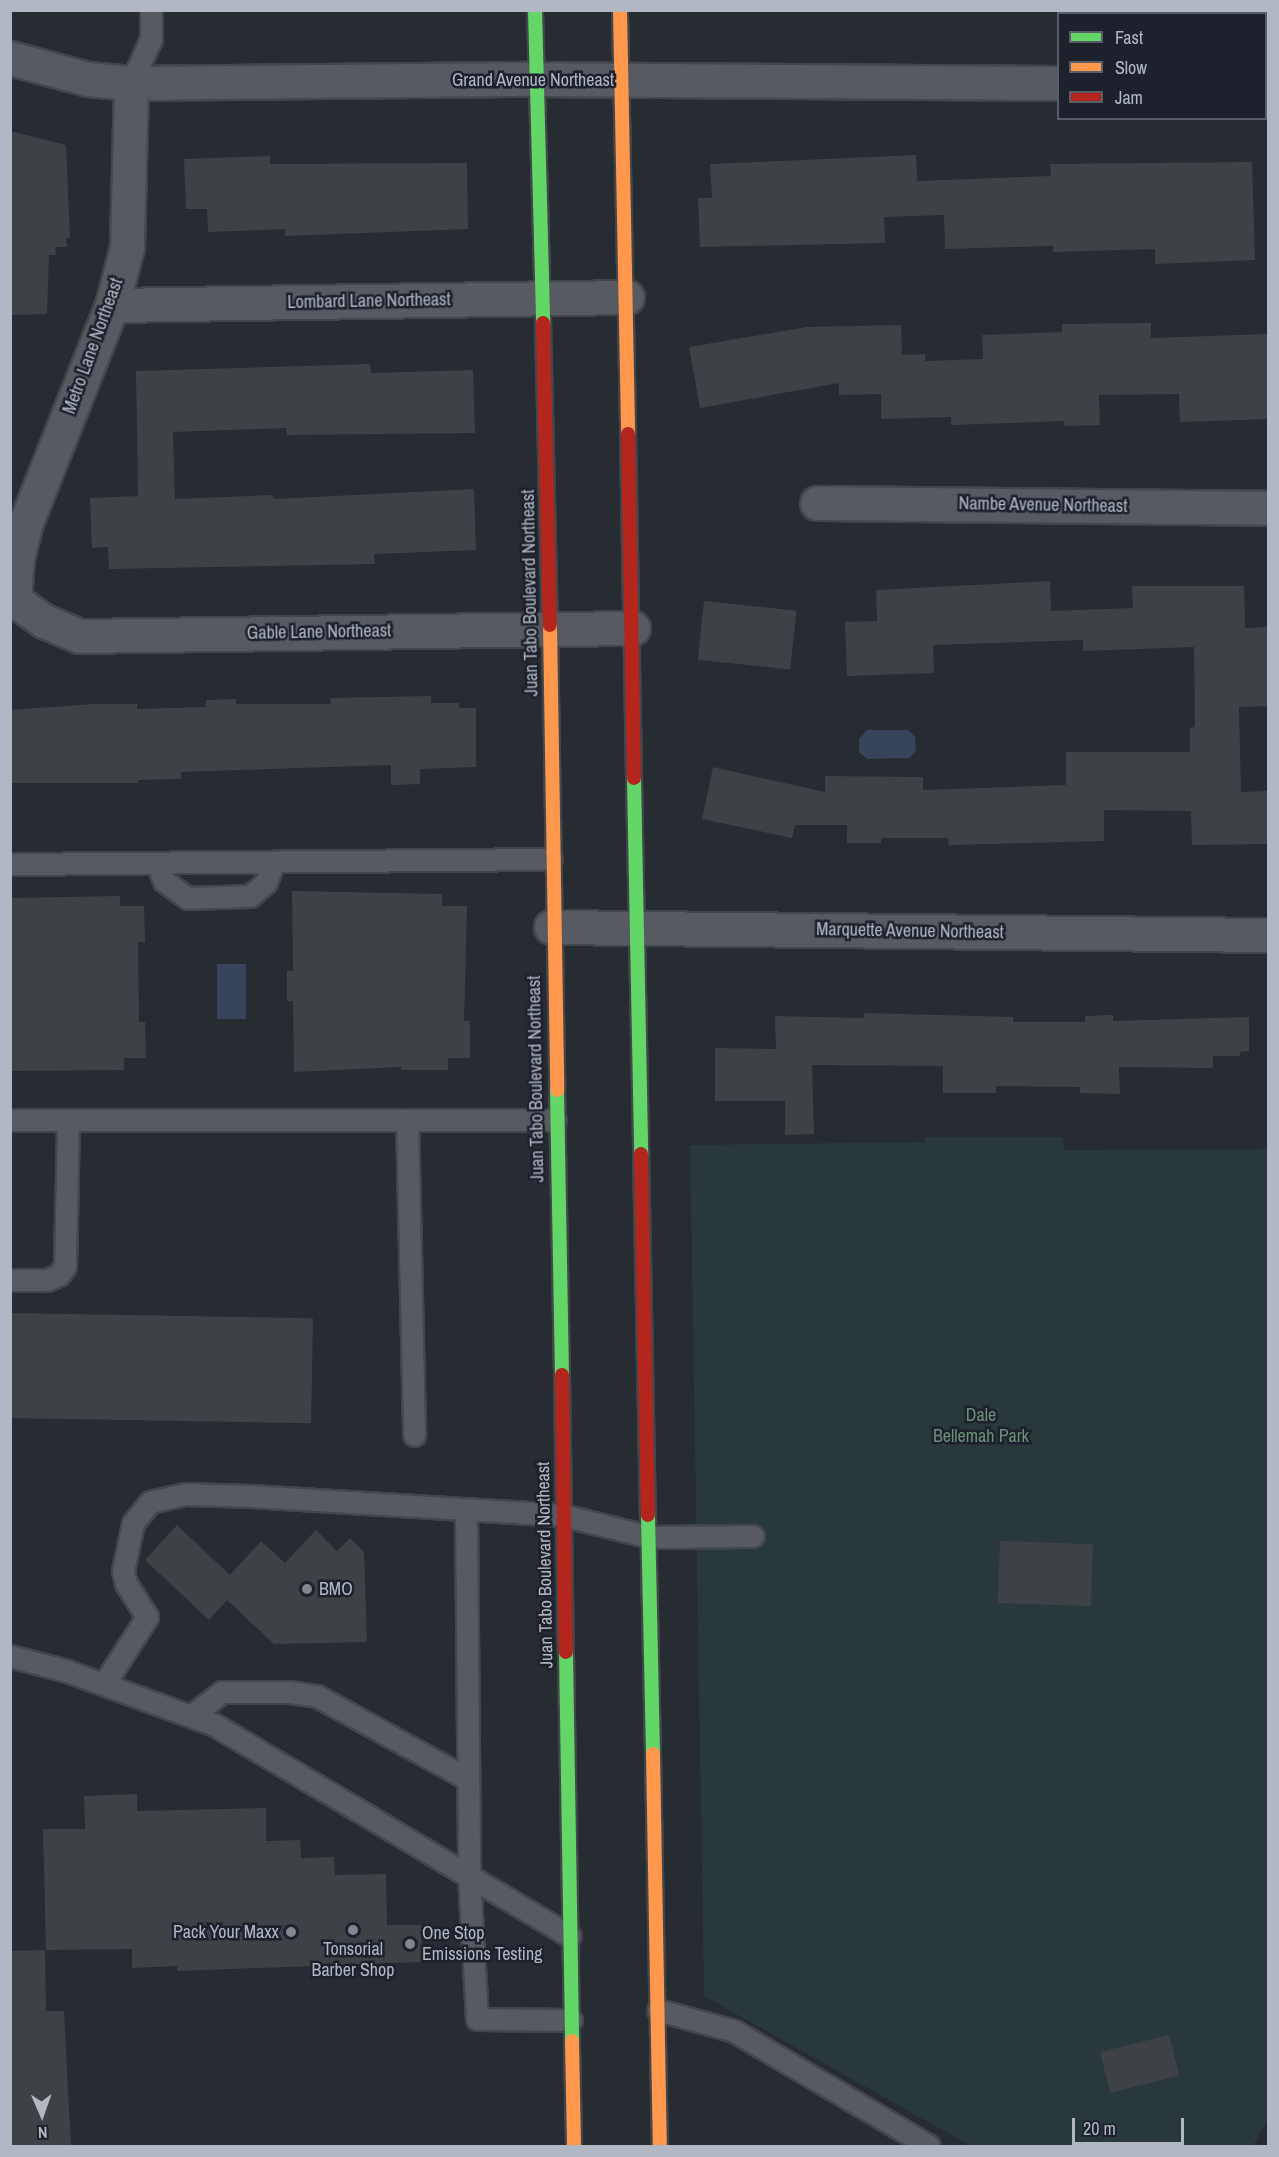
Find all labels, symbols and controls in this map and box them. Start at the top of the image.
legend [1057,12,1267,120]
text: Fast [1115,25,1143,50]
text: Slow [1115,55,1147,80]
street label: Grand Avenue Northeast [451,69,615,91]
text: Jam [1115,85,1143,110]
street label: Metro Lane Northeast [58,275,128,417]
street label: Lombard Lane Northeast [287,289,451,313]
street label: Juan Tabo Boulevard Northeast [517,489,543,697]
street label: Nambe Avenue Northeast [958,493,1128,517]
street label: Gable Lane Northeast [247,620,391,644]
street label: Marquette Avenue Northeast [816,919,1004,943]
street label: Juan Tabo Boulevard Northeast [523,975,549,1183]
park label: Dale Bellemah Park [933,1405,1029,1448]
street label: Juan Tabo Boulevard Northeast [532,1461,558,1669]
place label: BMO [319,1578,353,1600]
marker: BMO [300,1582,314,1596]
place label: Pack Your Maxx [173,1921,279,1943]
marker: Tonsorial Barber Shop [346,1923,360,1937]
place label: One Stop Emissions Testing [422,1923,543,1966]
marker: Pack Your Maxx [284,1925,298,1939]
marker: One Stop Emissions Testing [403,1937,417,1951]
place label: Tonsorial Barber Shop [312,1939,394,1982]
north arrow [12,2085,72,2145]
scale bar [1075,2106,1188,2144]
text: 20 m [1083,2116,1116,2141]
text: N [38,2122,48,2144]

